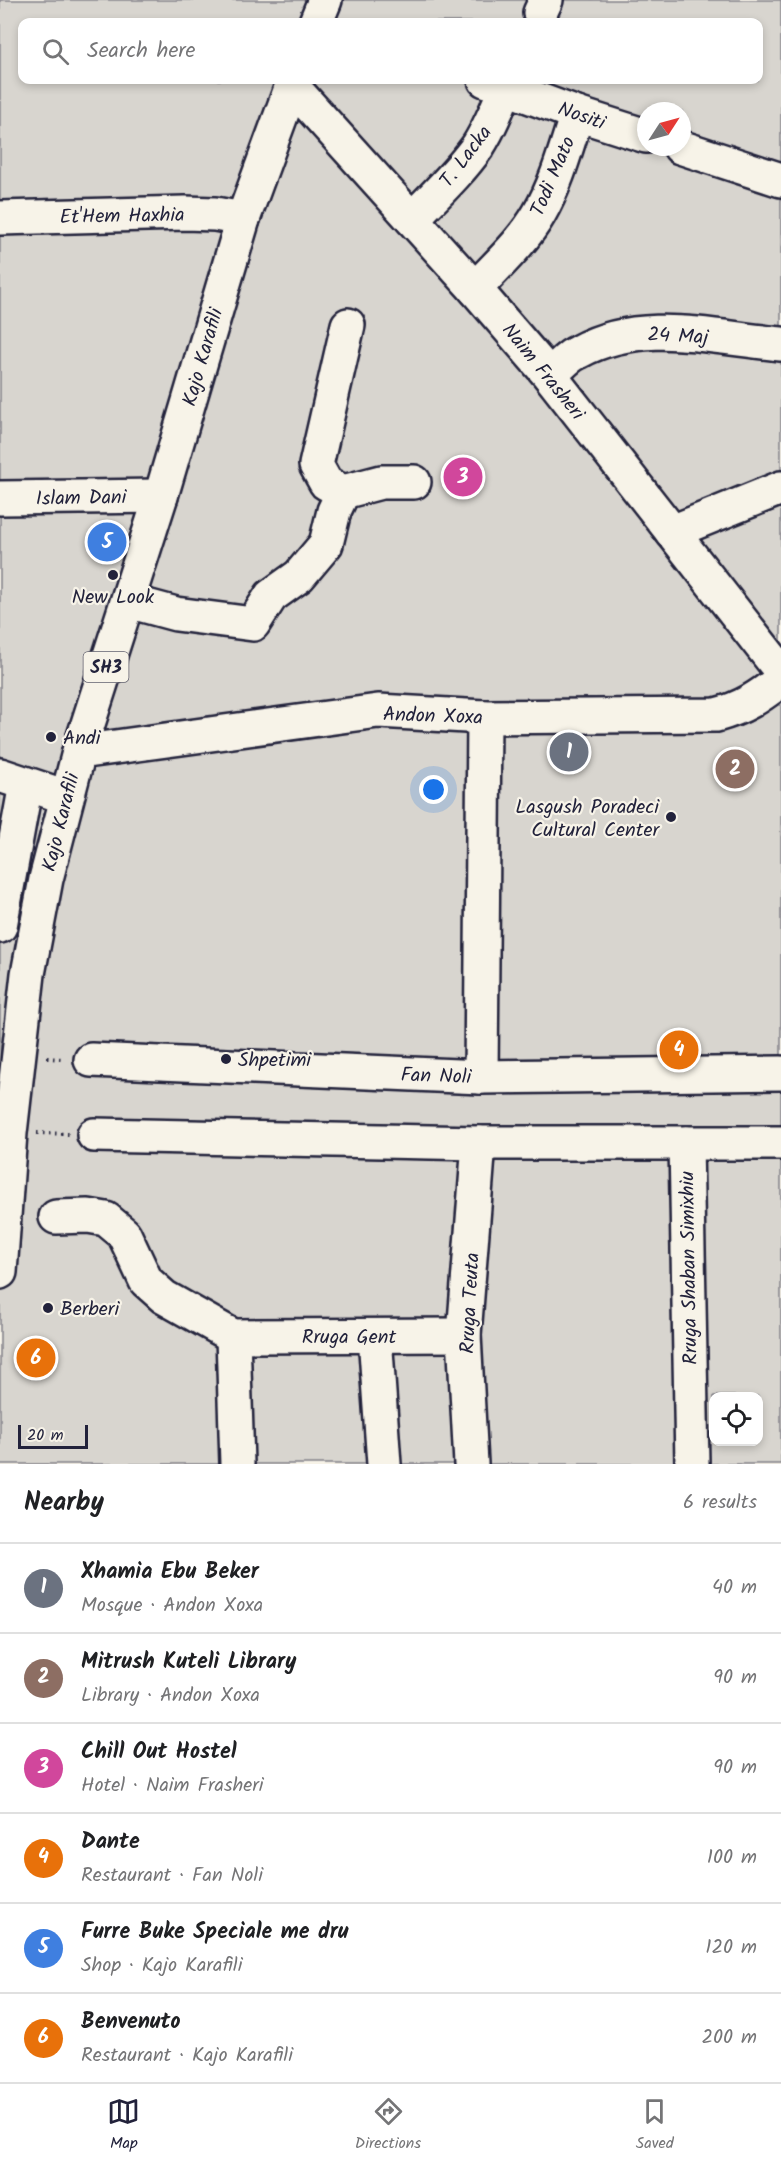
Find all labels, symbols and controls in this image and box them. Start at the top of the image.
search box [18,18,763,84]
text: Search here [87,34,195,69]
icon: search [39,35,72,68]
street label: Nositi [553,94,611,140]
north arrow [637,102,691,156]
street label: T. Lacka [432,119,501,195]
street label: Todi Mato [523,132,585,222]
street label: Et'Hem Haxhia [59,200,185,234]
street label: Kajo Karafili [175,304,234,410]
street label: Naim Frasheri [493,316,593,429]
street label: 24 Maj [647,319,710,355]
pin: 3 [444,454,482,500]
street label: Islam Dani [35,482,128,516]
pin: 5 [88,520,126,564]
marker: New Look [106,568,120,582]
place label: New Look [72,582,155,614]
road number: SH3 [84,652,128,682]
street label: Andon Xoxa [382,699,483,735]
place label: Andi [63,723,102,755]
marker: Andi [44,730,58,744]
pin: 1 [550,730,588,774]
pin: 2 [716,746,754,792]
street label: Kajo Karafili [34,769,90,875]
your location [419,775,448,804]
place label: Lasgush Poradeci Cultural Center [515,792,660,847]
marker: Lasgush Poradeci Cultural Center [664,810,678,824]
pin: 4 [660,1028,698,1072]
place label: Shpetimi [238,1045,312,1077]
marker: Shpetimi [219,1052,233,1066]
street label: Fan Noli [400,1060,473,1094]
street label: Rruga Shaban Simixhiu [672,1170,708,1365]
street label: Rruga Teuta [452,1252,490,1355]
place label: Berberi [60,1294,120,1326]
marker: Berberi [41,1301,55,1315]
street label: Rruga Gent [302,1322,396,1354]
pin: 6 [16,1336,56,1380]
map controls [709,1392,763,1446]
button: locate [709,1392,763,1446]
scale bar [18,1422,88,1450]
text: 20 m [27,1423,63,1448]
text: Nearby [24,1482,104,1524]
text: 6 results [683,1487,757,1519]
text: Xhamia Ebu Beker [81,1555,259,1590]
text: 1 [40,1572,47,1604]
text: 40 m [712,1572,757,1604]
text: Mosque · Andon Xoxa [81,1590,263,1622]
text: Mitrush Kuteli Library [81,1645,297,1680]
text: 2 [38,1662,49,1694]
text: 90 m [713,1662,757,1694]
text: Library · Andon Xoxa [81,1680,260,1712]
text: Chill Out Hostel [81,1735,237,1770]
text: 3 [38,1752,49,1784]
text: 90 m [713,1752,757,1784]
text: Hotel · Naim Frasheri [81,1770,264,1802]
text: Dante [81,1825,140,1860]
text: 4 [38,1842,49,1874]
text: 100 m [707,1842,757,1874]
text: Restaurant · Fan Noli [81,1860,263,1892]
text: Furre Buke Speciale me dru [81,1915,348,1950]
text: 5 [38,1932,49,1964]
text: 120 m [705,1932,757,1964]
text: Shop · Kajo Karafili [81,1950,243,1982]
text: Benvenuto [81,2005,181,2040]
text: 6 [38,2022,49,2054]
text: 200 m [701,2022,757,2054]
text: Restaurant · Kajo Karafili [81,2040,293,2072]
tab: Map [107,2095,140,2156]
tab: Directions [355,2095,421,2156]
tab: Saved [636,2095,674,2156]

